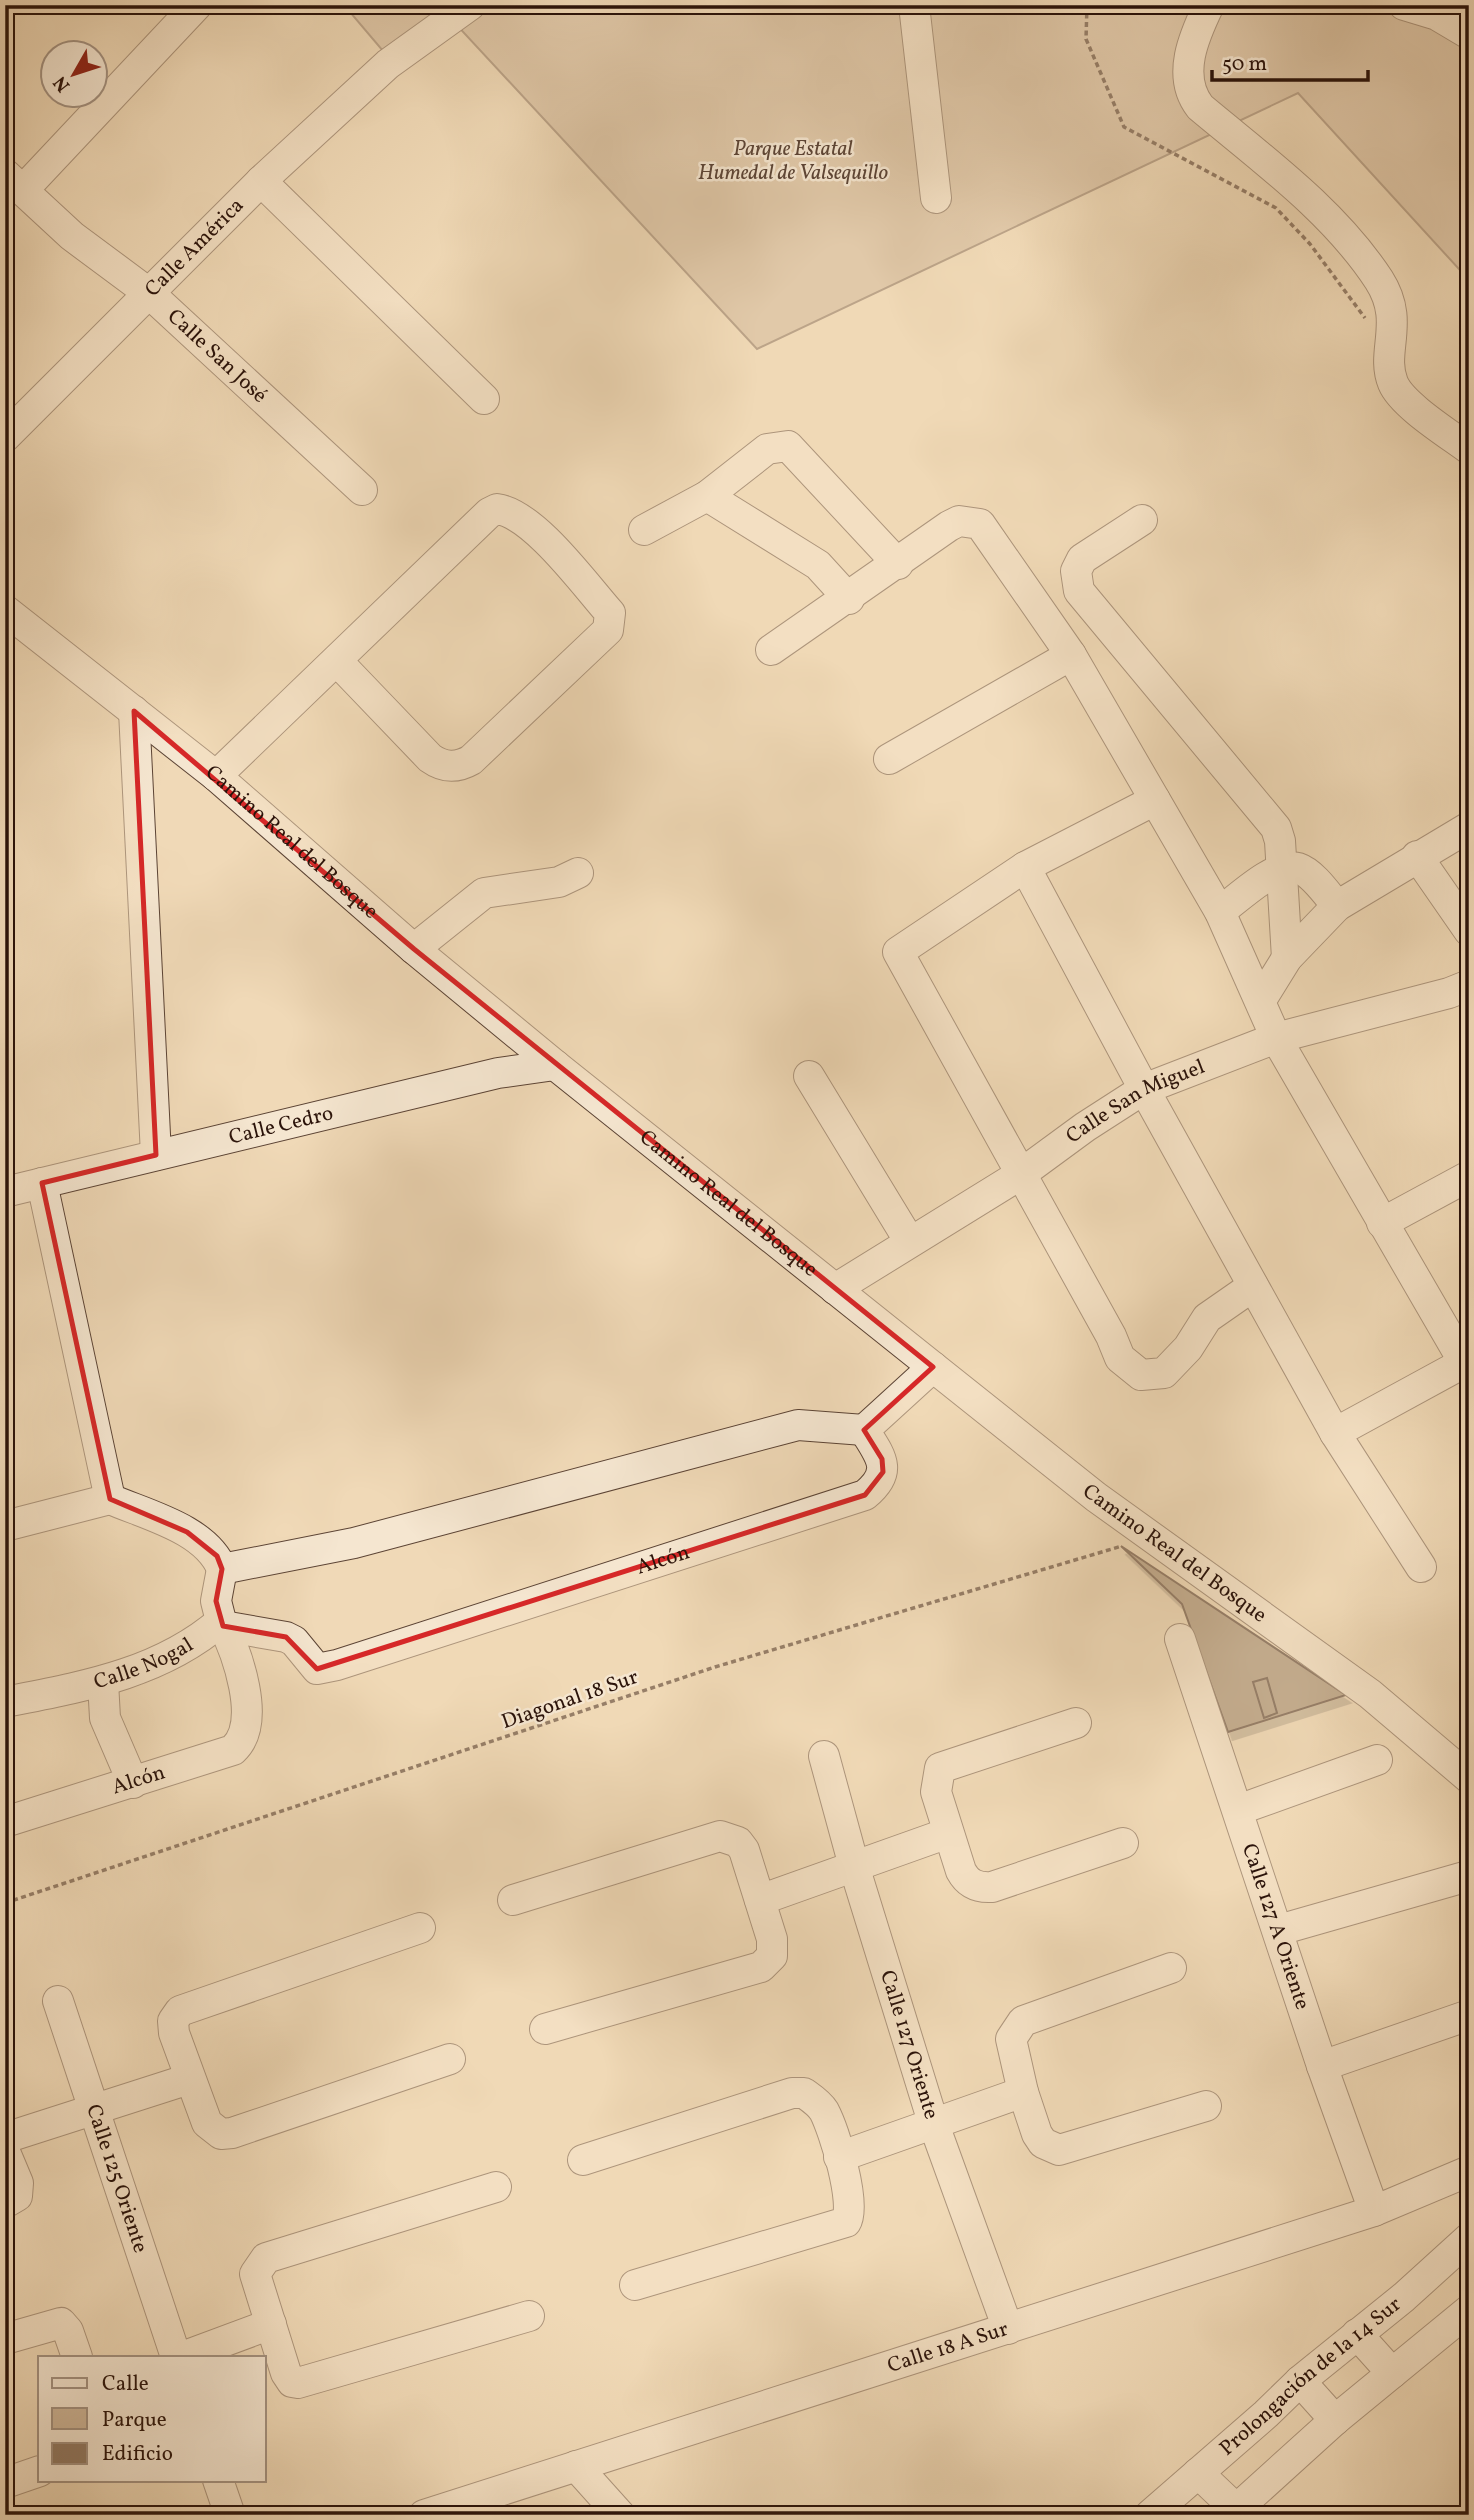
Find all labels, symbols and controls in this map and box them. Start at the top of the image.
north arrow [38,38,108,108]
scale bar [1212,38,1367,82]
text: 50 m [1222,50,1267,79]
text: N [48,70,77,97]
park label: Parque Estatal Humedal de Valsequillo [698,135,888,188]
street label: Calle América [139,192,250,303]
street label: Calle San José [161,302,274,410]
street label: Camino Real del Bosque [199,758,384,926]
street label: Calle San Miguel [1060,1052,1209,1151]
street label: Calle Cedro [226,1099,336,1152]
street label: Camino Real del Bosque [633,1123,824,1284]
street label: Camino Real del Bosque [1076,1477,1273,1630]
street label: Alcón [633,1538,693,1582]
street label: Calle Nogal [91,1631,199,1697]
street label: Diagonal 18 Sur [498,1663,642,1737]
street label: Alcón [108,1758,169,1802]
street label: Calle 127 A Oriente [1234,1840,1317,2013]
street label: Calle 127 Oriente [873,1967,946,2123]
street label: Calle 125 Oriente [79,2100,155,2257]
street label: Prolongación de la 14 Sur [1213,2290,1408,2463]
street label: Calle 18 A Sur [884,2314,1012,2380]
legend [38,2356,266,2482]
text: Calle [102,2370,149,2399]
text: Parque [102,2406,167,2435]
text: Edificio [102,2440,173,2469]

